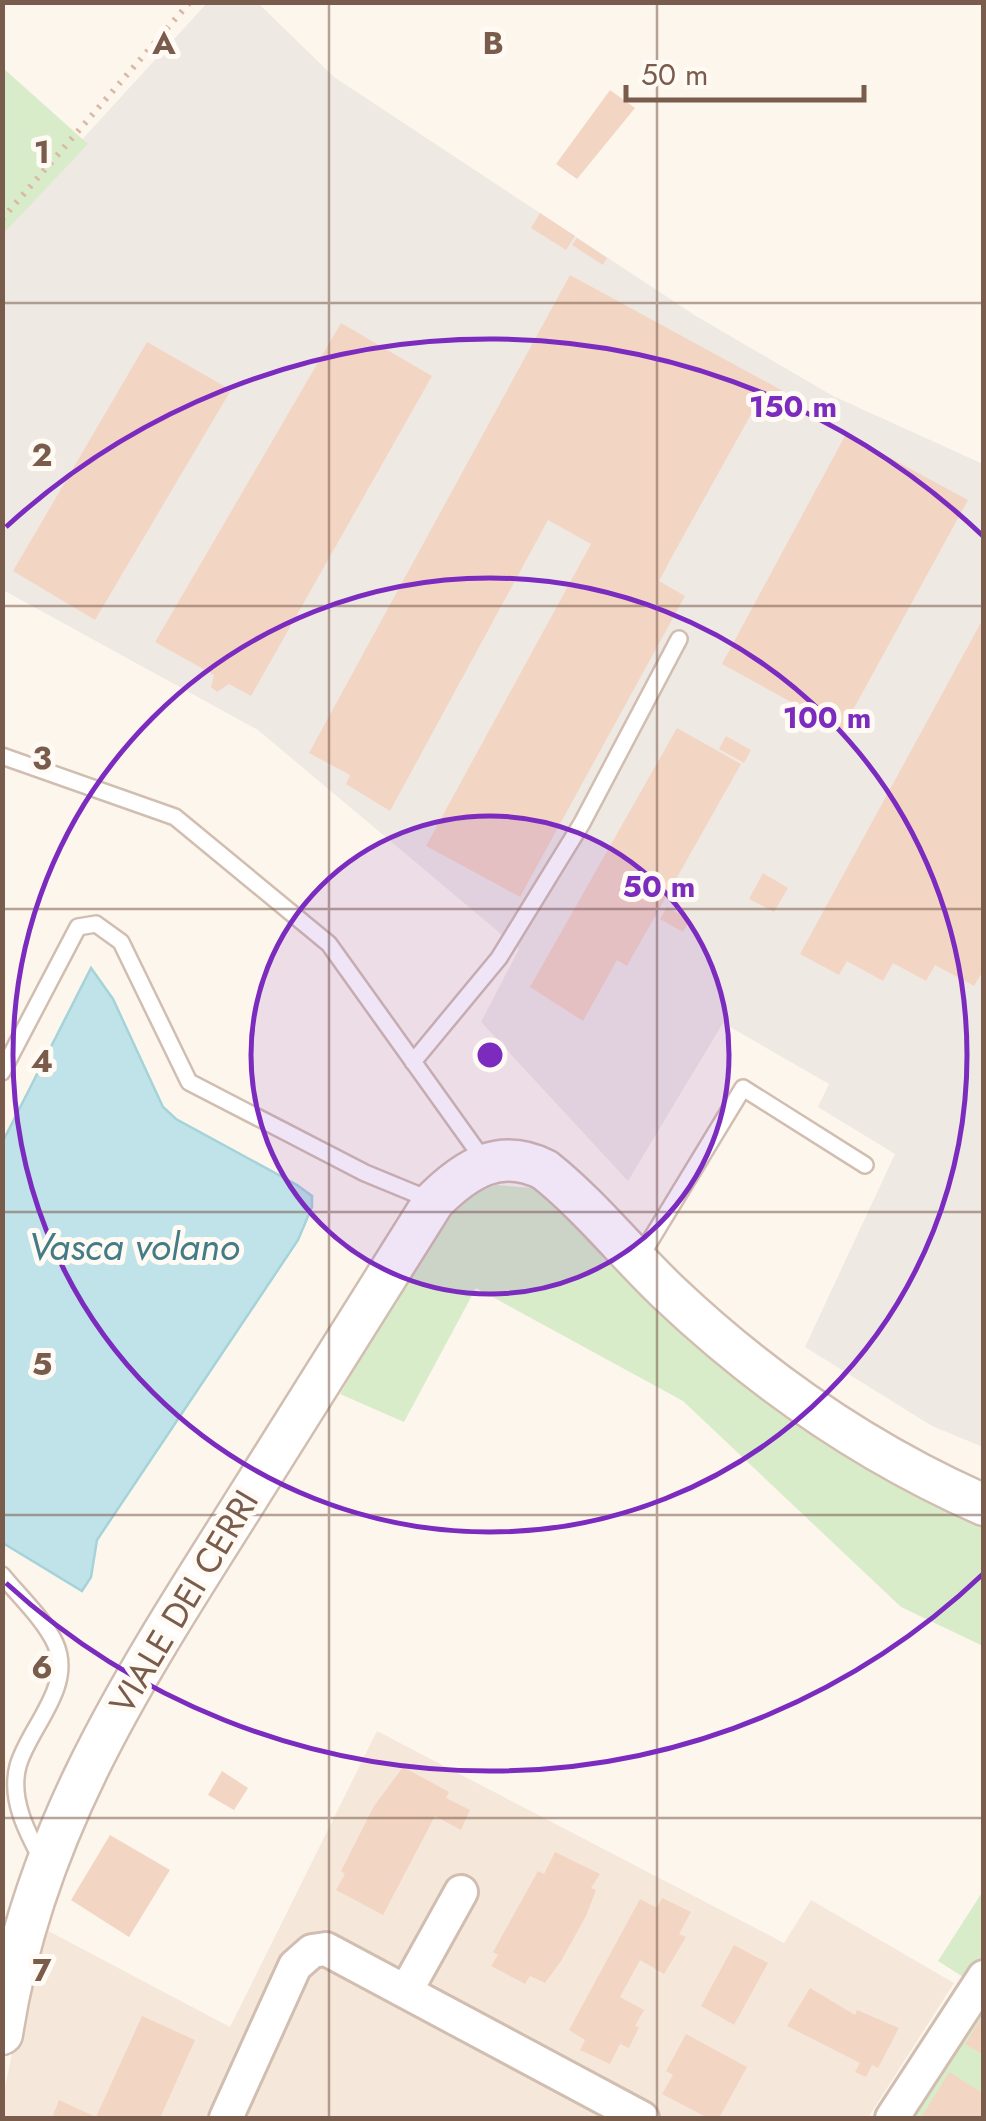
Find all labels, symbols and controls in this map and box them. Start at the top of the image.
text: A [151,20,176,66]
text: B [482,20,504,66]
scale bar [626,40,864,102]
text: 50 m [641,53,708,96]
text: 1 [34,129,50,175]
text: 150 m [749,385,837,428]
text: 2 [32,432,53,478]
text: 100 m [783,696,871,739]
text: 3 [32,735,52,781]
text: 50 m [623,865,695,908]
centre of rings [472,1037,508,1073]
text: 4 [31,1038,53,1084]
water label: Vasca volano [28,1219,240,1274]
text: 5 [32,1341,52,1387]
street label: VIALE DEI CERRI [97,1481,271,1723]
text: 6 [31,1644,53,1690]
text: 7 [32,1947,52,1993]

